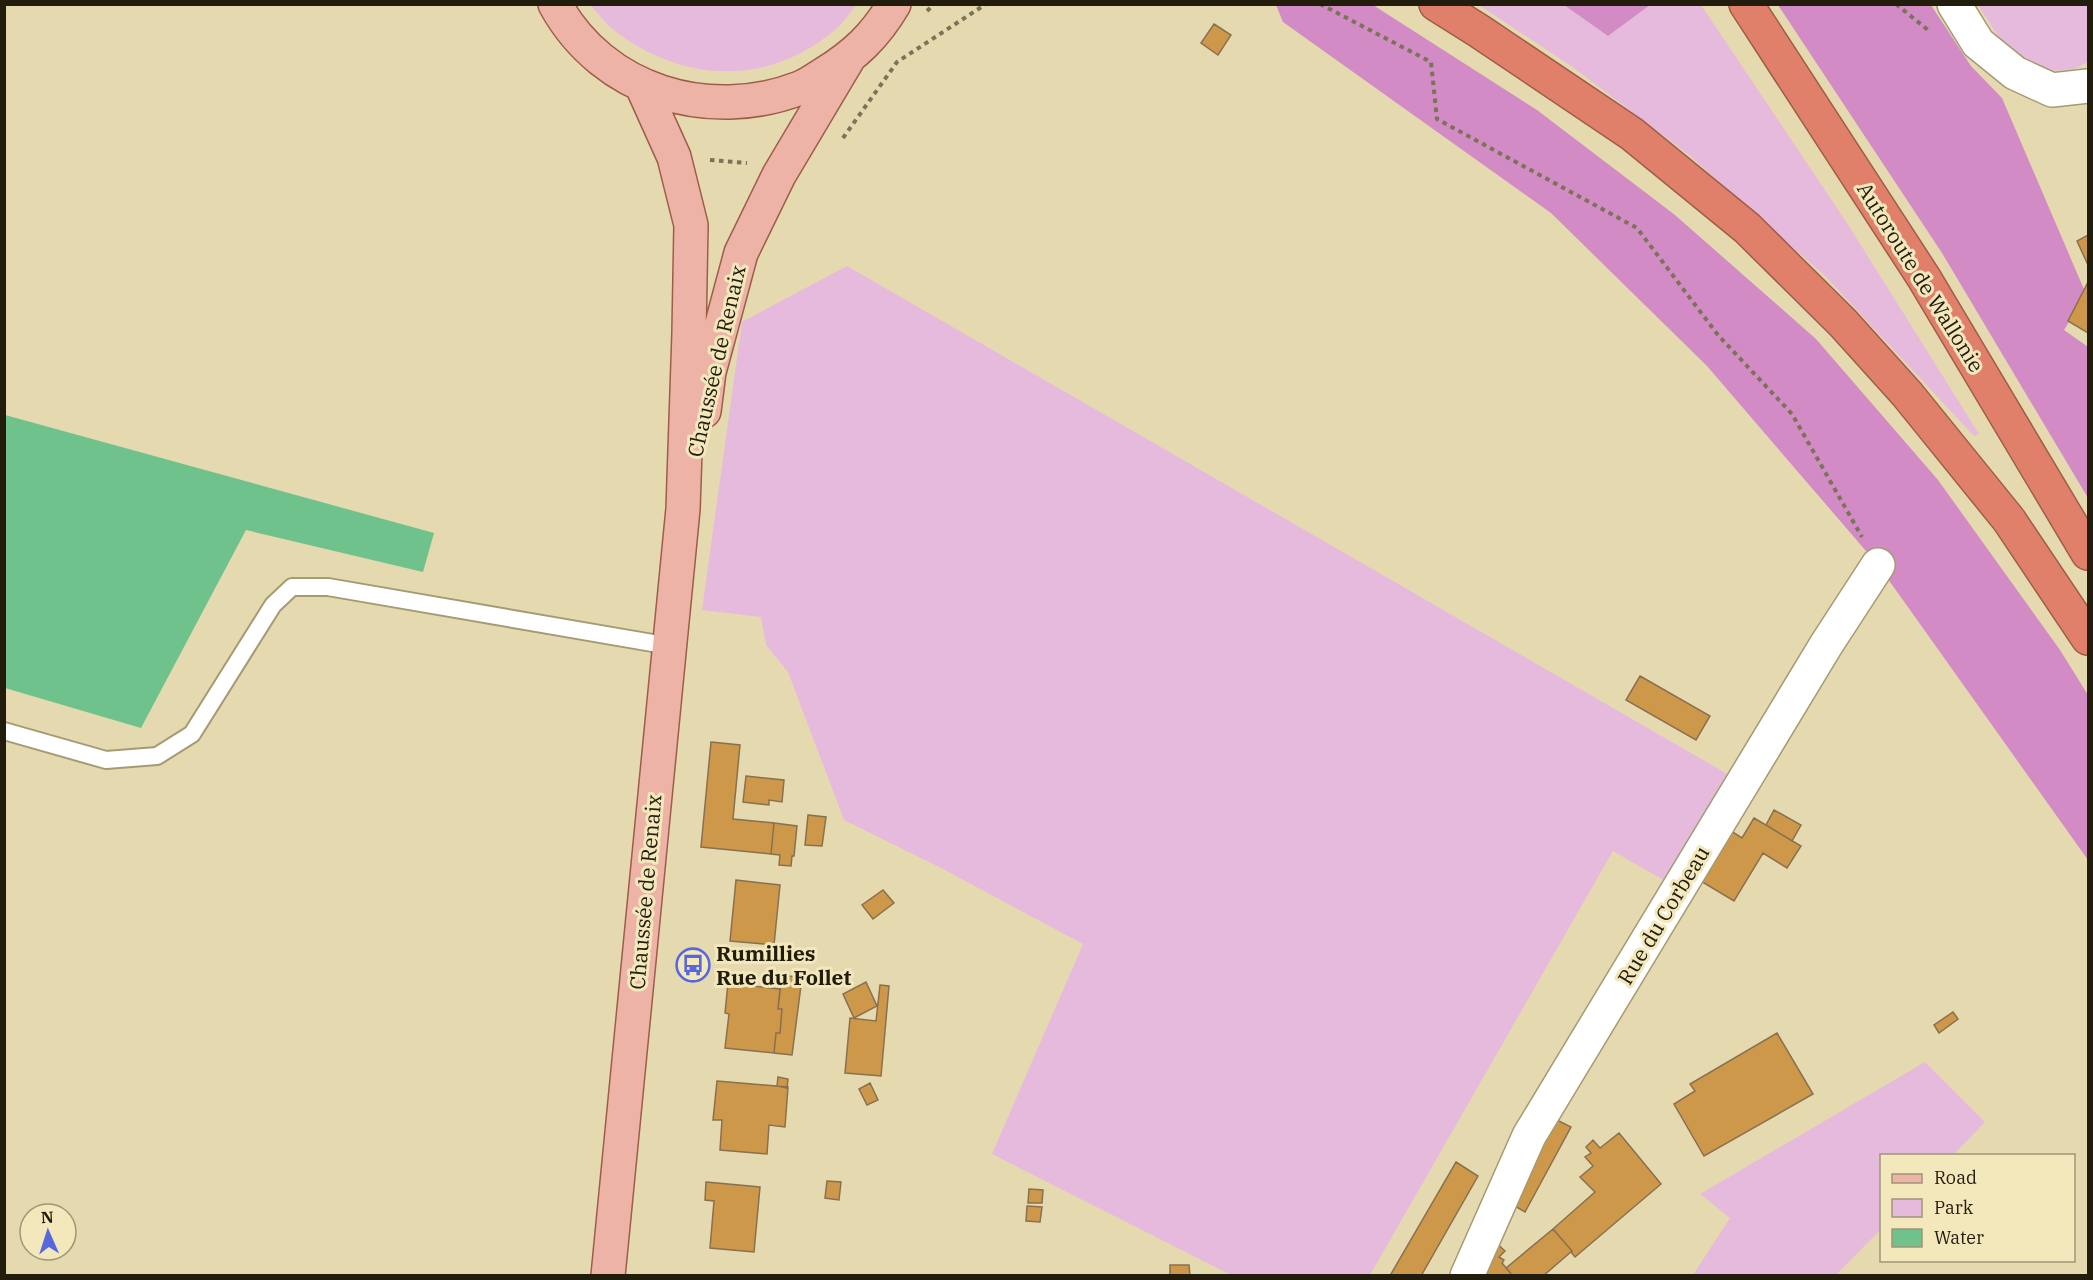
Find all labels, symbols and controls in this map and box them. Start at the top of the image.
street label: Autoroute de Wallonie [1851,177,1991,377]
street label: Chaussée de Renaix [680,262,752,460]
street label: Chaussée de Renaix [623,793,668,991]
street label: Rue du Corbeau [1611,841,1715,989]
place label: Rumillies Rue du Follet [716,939,851,991]
bus stop icon: Rumillies Rue du Follet [675,947,711,983]
legend [1880,1154,2075,1262]
text: Road [1934,1166,1977,1189]
text: Park [1934,1196,1974,1219]
north arrow [18,1202,78,1262]
text: N [40,1207,54,1227]
text: Water [1934,1226,1984,1249]

